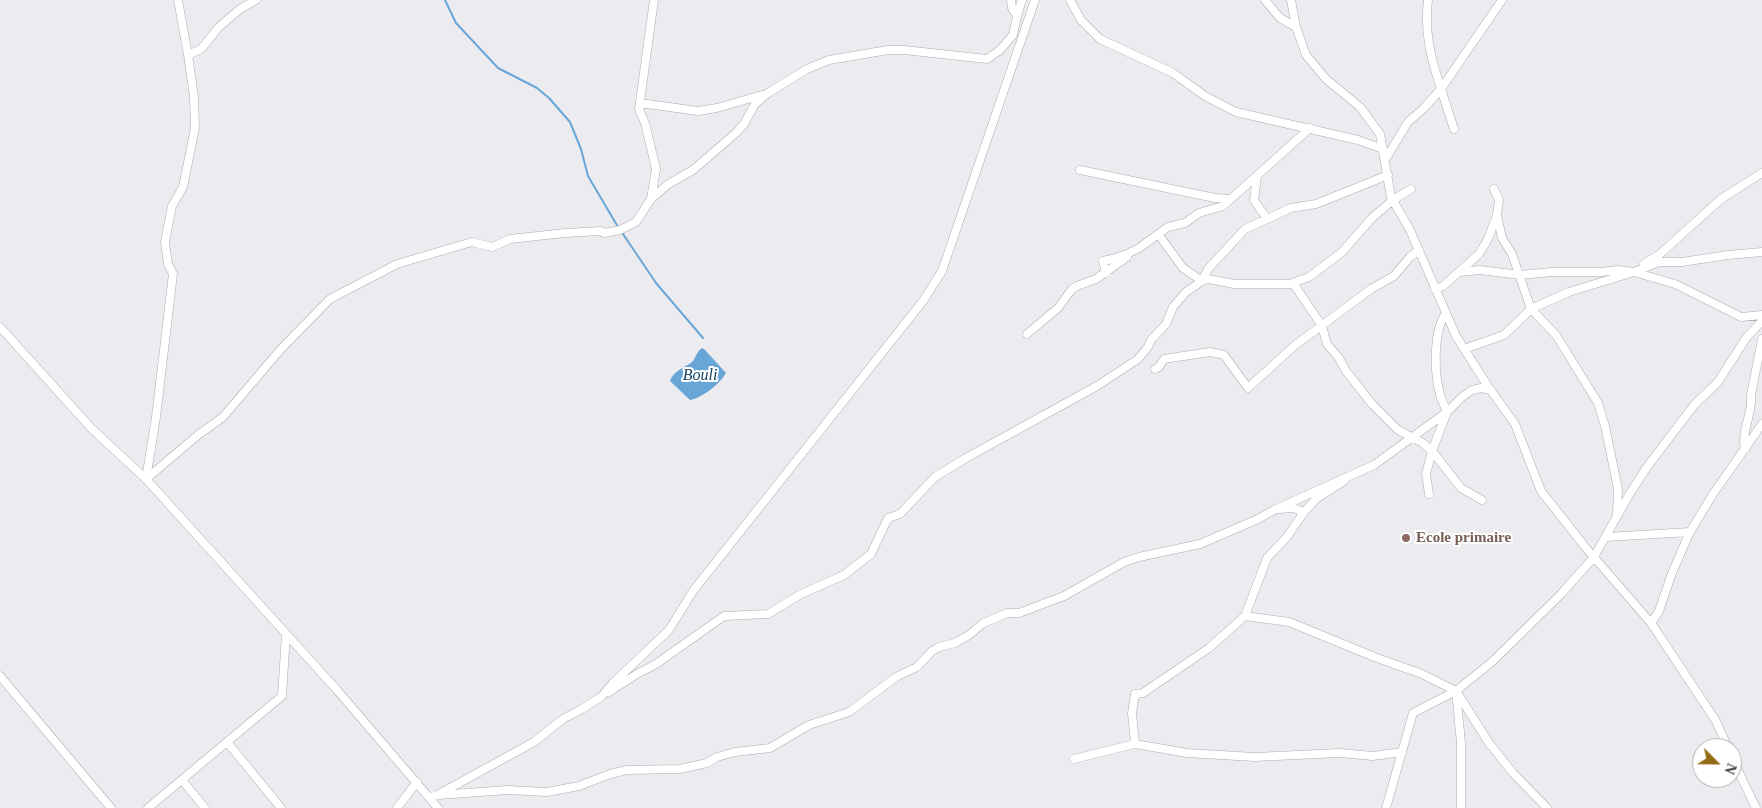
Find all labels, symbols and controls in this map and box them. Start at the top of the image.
water label: Bouli [683,366,717,386]
place label: Ecole primaire [1416,529,1511,547]
marker: Ecole primaire [1400,532,1412,544]
north arrow [1692,738,1742,788]
text: N [1721,761,1739,776]

